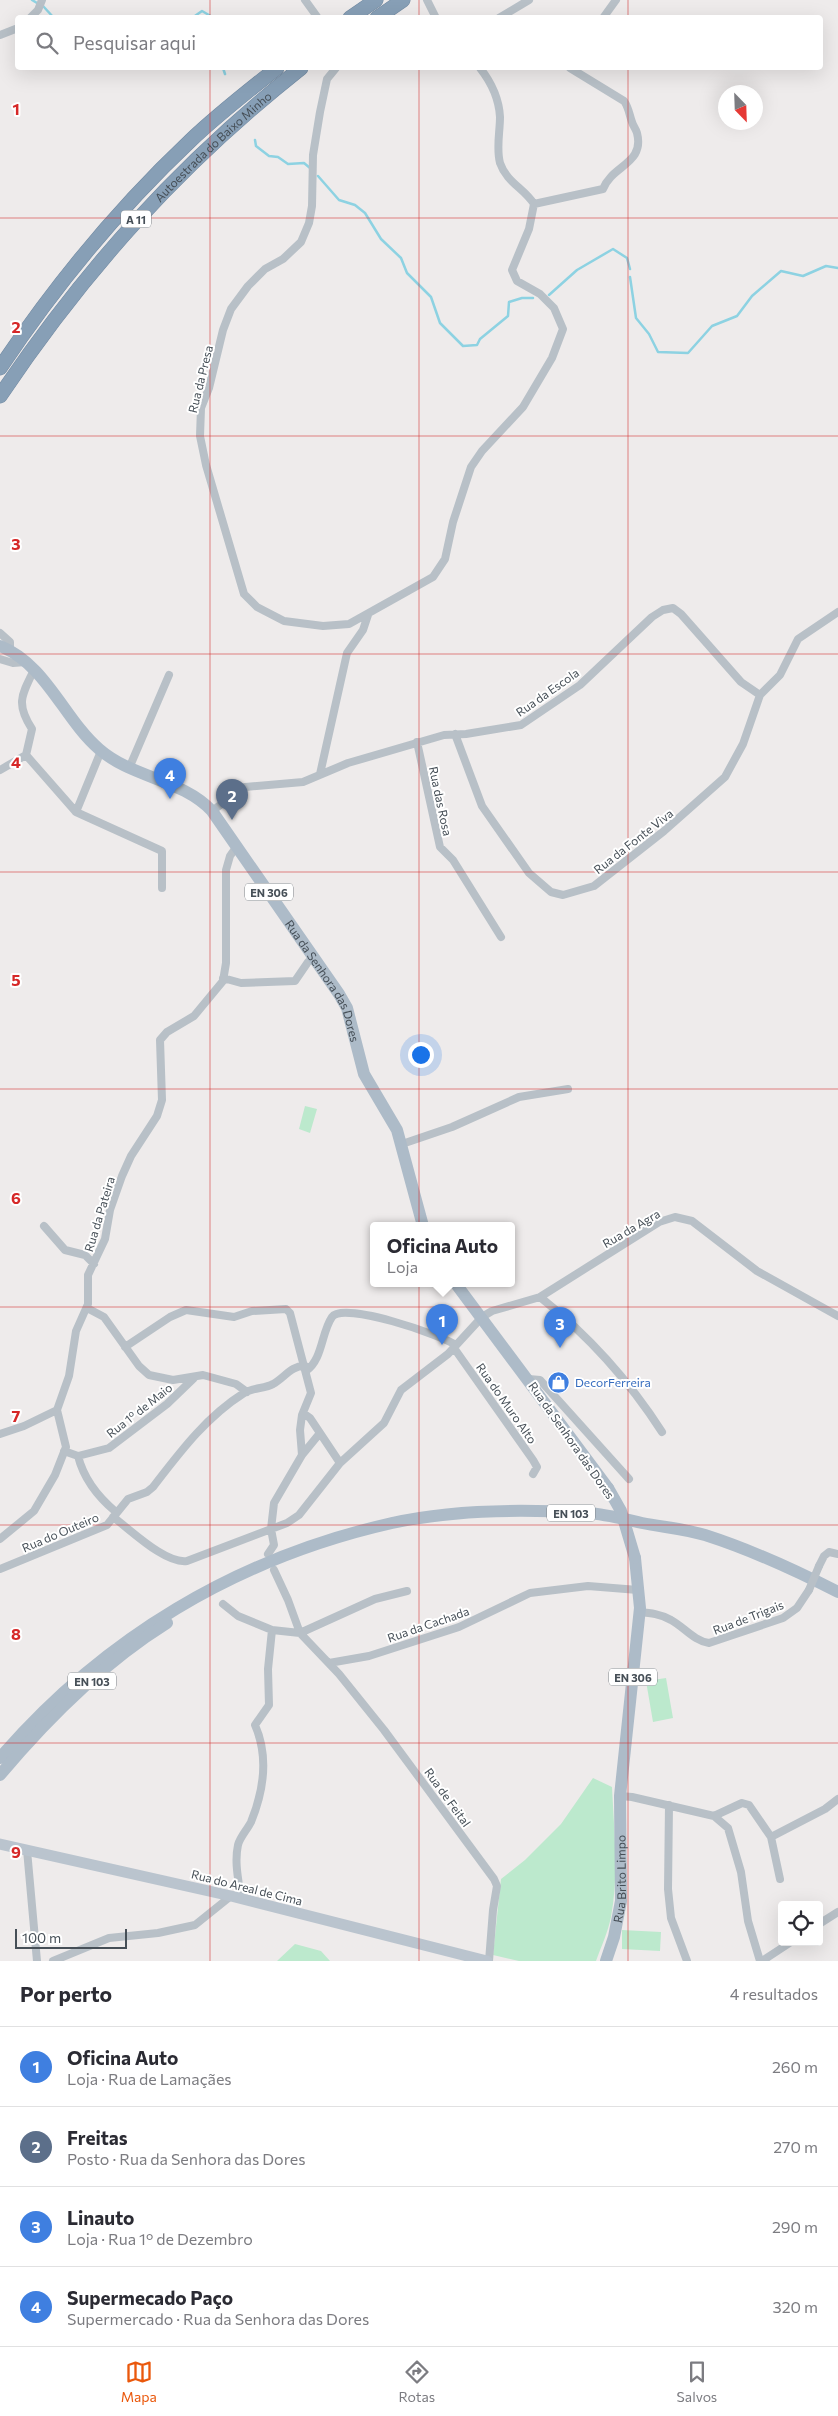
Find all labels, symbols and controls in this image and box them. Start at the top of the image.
search box [15,15,823,70]
icon: search [33,29,61,57]
text: Pesquisar aqui [73,31,196,54]
north arrow [718,85,763,130]
street label: Autoestrada do Baixo Minho [152,88,274,204]
text: 1 [12,99,20,118]
road number: A 11 [121,210,151,228]
text: 2 [11,317,21,336]
street label: Rua da Presa [185,344,215,414]
text: 3 [11,534,21,553]
street label: Rua da Escola [513,665,581,719]
text: 4 [11,752,21,771]
pin: 4 [154,758,186,799]
street label: Rua das Rosa [427,765,455,837]
pin: 2 [216,779,248,820]
street label: Rua da Fonte Viva [591,806,675,876]
road number: EN 306 [245,884,293,900]
street label: Rua da Senhora das Dores [283,917,362,1043]
text: 5 [11,970,21,989]
your location [408,1042,434,1068]
street label: Rua da Pateira [81,1175,117,1253]
text: 6 [11,1188,21,1207]
street label: Rua da Agra [600,1206,662,1250]
popup [370,1222,515,1287]
text: Oficina Auto [387,1234,498,1257]
text: Loja [387,1257,418,1276]
pin: 1 [426,1304,458,1345]
pin: 3 [544,1307,576,1348]
street label: Rua do Muro Alto [474,1360,540,1446]
shop icon: DecorFerreira [547,1370,571,1394]
place label: DecorFerreira [575,1375,651,1389]
street label: Rua da Senhora das Dores [526,1379,618,1501]
street label: Rua 1º de Maio [103,1380,175,1440]
text: 7 [12,1406,21,1425]
road number: EN 103 [547,1505,595,1522]
street label: Rua do Outeiro [19,1510,101,1554]
street label: Rua de Trigais [711,1597,785,1637]
street label: Rua da Cachada [385,1603,471,1645]
text: 8 [11,1624,21,1643]
road number: EN 306 [609,1668,657,1685]
road number: EN 103 [68,1672,116,1690]
street label: Rua de Feital [422,1765,474,1829]
street label: Rua Brito Limpo [610,1835,628,1924]
text: 9 [11,1842,21,1861]
street label: Rua do Areal de Cima [190,1866,304,1908]
map controls [778,1901,823,1946]
button: locate [778,1901,823,1946]
scale bar [15,1926,128,1949]
text: 100 m [22,1929,61,1946]
text: Por perto [20,1981,112,2006]
text: 4 resultados [730,1984,818,2003]
text: Oficina Auto [67,2046,178,2069]
text: 1 [32,2057,40,2076]
text: 260 m [772,2057,818,2076]
text: Loja · Rua de Lamaçães [67,2069,232,2088]
text: Freitas [67,2126,128,2149]
text: 2 [31,2137,41,2156]
text: 270 m [773,2137,818,2156]
text: Posto · Rua da Senhora das Dores [67,2149,306,2168]
text: Linauto [67,2206,134,2229]
text: 3 [31,2217,41,2236]
text: 290 m [772,2217,818,2236]
text: Loja · Rua 1º de Dezembro [67,2229,253,2248]
text: Supermecado Paço [67,2286,233,2309]
text: 4 [31,2297,41,2316]
text: 320 m [773,2297,818,2316]
text: Supermercado · Rua da Senhora das Dores [67,2309,369,2328]
tab: Mapa [121,2358,157,2405]
tab: Rotas [398,2358,435,2405]
tab: Salvos [677,2358,717,2405]

